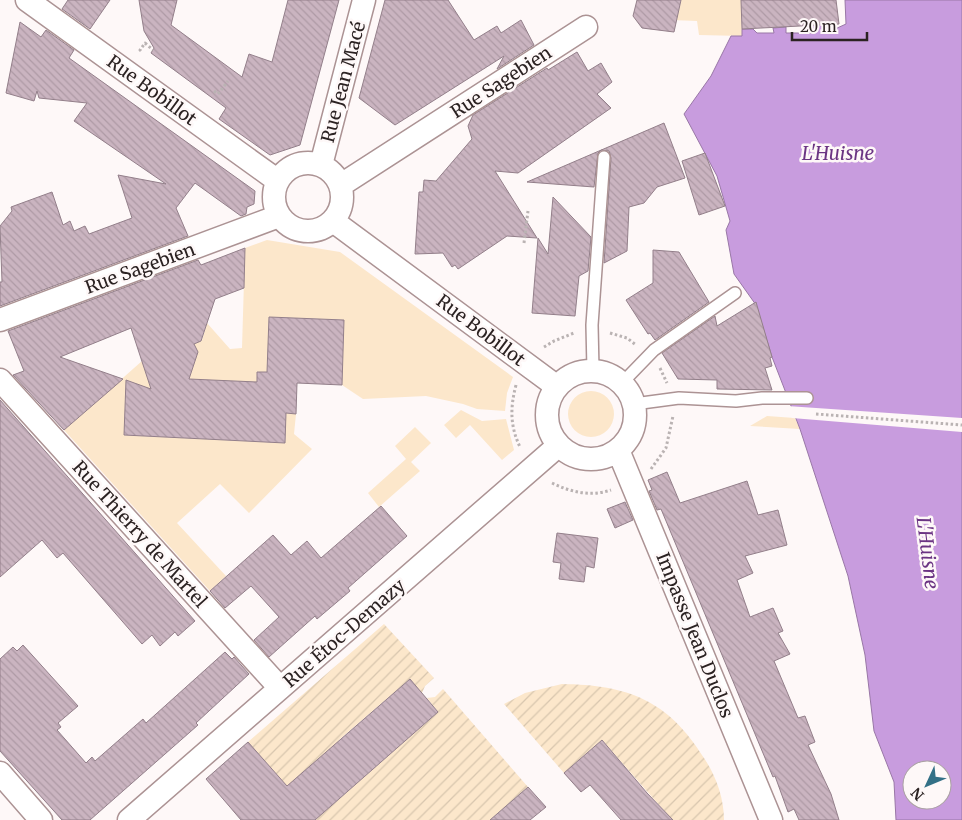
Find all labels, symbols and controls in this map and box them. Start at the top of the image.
scale bar [792,10,867,42]
text: 20 m [800,17,837,36]
street label: Rue Jean Macé [316,19,370,145]
street label: Rue Sagebien [446,41,556,123]
street label: Rue Bobillot [103,50,201,130]
water label: L'Huisne [802,141,875,165]
street label: Rue Sagebien [82,237,198,299]
street label: Rue Bobillot [432,289,530,371]
street label: Rue Thierry de Martel [68,456,212,613]
water label: L'Huisne [912,515,944,591]
street label: Impasse Jean Duclos [651,549,739,721]
street label: Rue Étoc-Demazy [278,573,410,692]
north arrow [902,760,952,810]
text: N [907,784,928,804]

